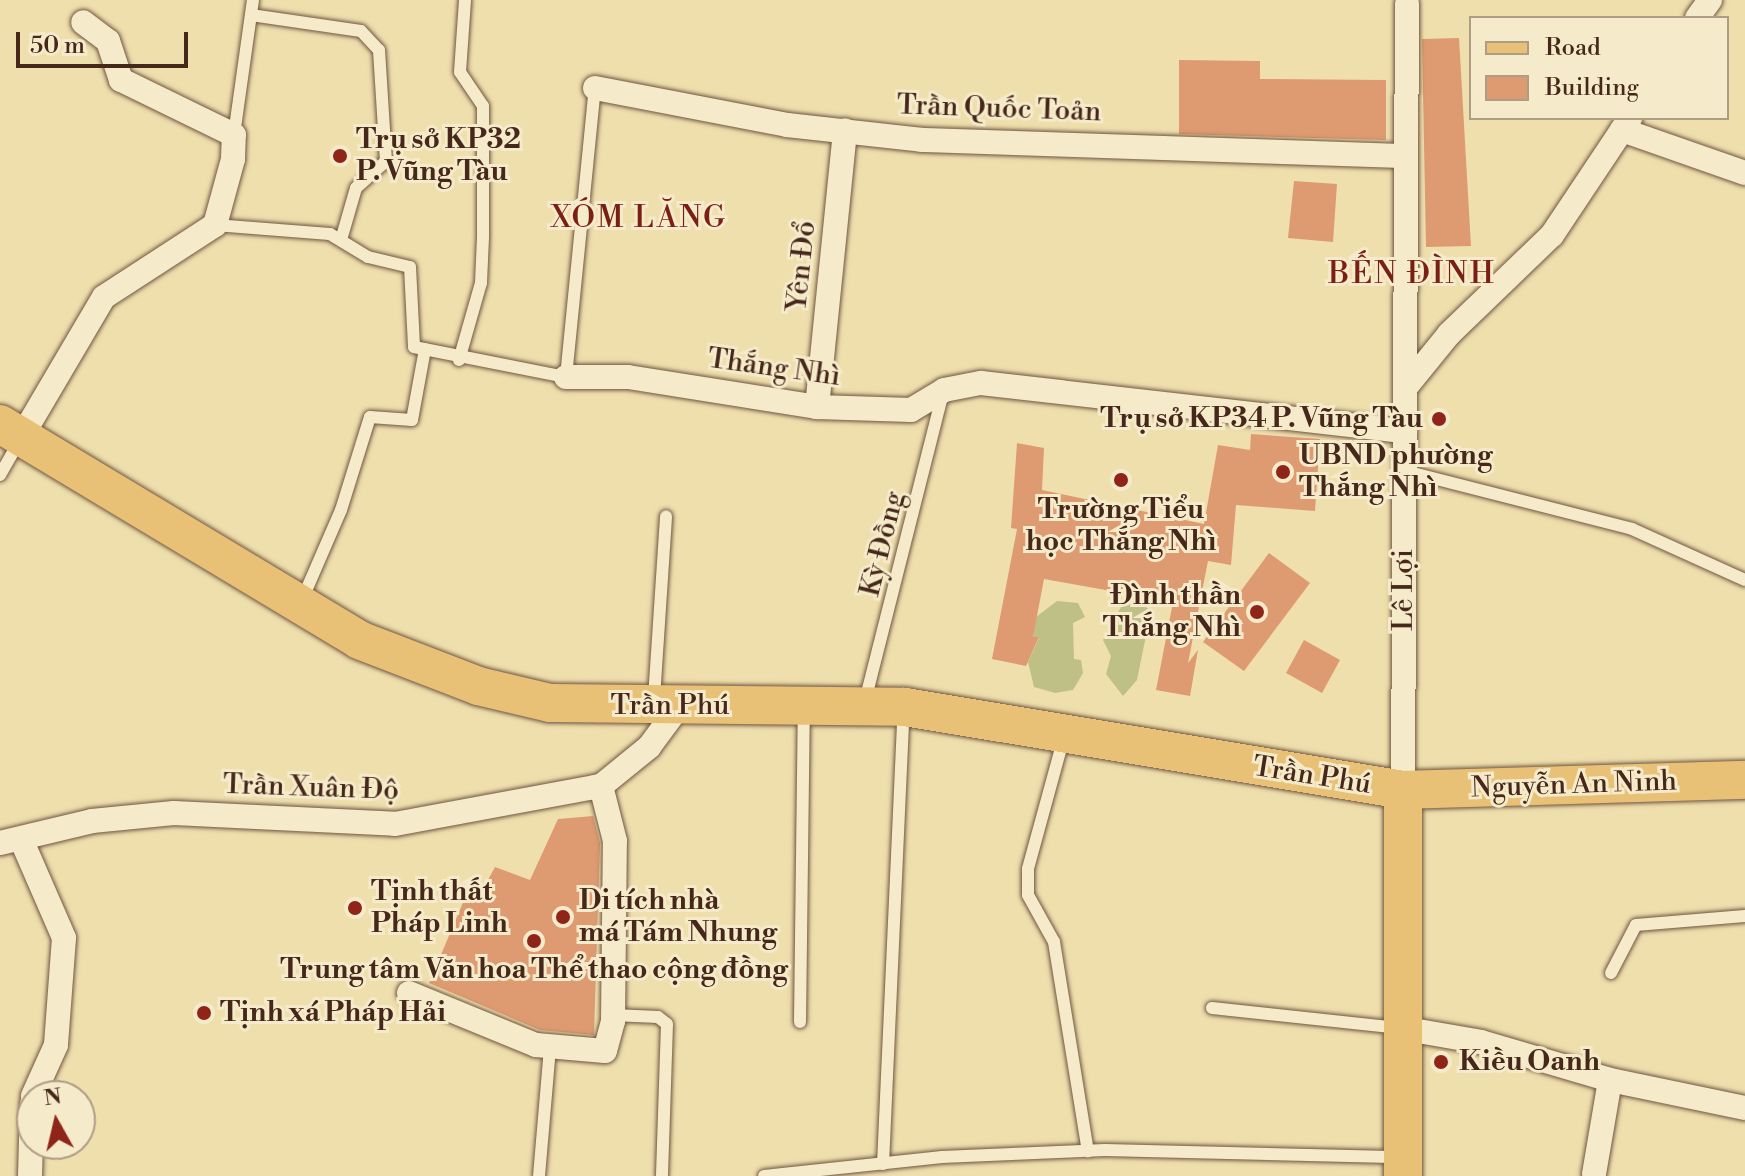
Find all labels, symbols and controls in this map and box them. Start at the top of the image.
scale bar [20,16,192,66]
legend [1469,16,1729,120]
text: 50 m [30,31,85,61]
text: Road [1545,33,1601,63]
text: Building [1545,73,1639,103]
street label: Trần Quốc Toản [896,89,1102,129]
place label: Trụ sở KP32 P. Vũng Tàu [356,123,521,189]
marker: Trụ sở KP32 P. Vũng Tàu [331,147,349,165]
district label: XÓM LĂNG [551,200,727,236]
street label: Yên Đổ [781,219,823,313]
district label: BẾN ĐÌNH [1328,256,1496,292]
street label: Thắng Nhì [705,342,843,394]
place label: Trụ sở KP34 P. Vũng Tàu [1100,402,1423,436]
marker: Trụ sở KP34 P. Vũng Tàu [1430,410,1448,428]
place label: UBND phường Thắng Nhì [1299,439,1492,505]
marker: UBND phường Thắng Nhì [1274,463,1292,481]
marker: Trường Tiểu học Thắng Nhì [1112,471,1130,489]
street label: Kỳ Đồng [854,488,912,600]
place label: Trường Tiểu học Thắng Nhì [1025,493,1217,559]
street label: Lê Lợi [1387,549,1421,631]
place label: Đình thần Thắng Nhì [1103,579,1241,645]
marker: Đình thần Thắng Nhì [1248,603,1266,621]
street label: Trần Phú [611,689,729,723]
street label: Trần Phú [1251,750,1373,802]
street label: Nguyễn An Ninh [1470,765,1678,805]
street label: Trần Xuân Độ [222,768,400,808]
place label: Tịnh thất Pháp Linh [371,875,508,941]
place label: Di tích nhà má Tám Nhung [579,884,777,950]
marker: Tịnh thất Pháp Linh [346,899,364,917]
marker: Di tích nhà má Tám Nhung [554,908,572,926]
marker: Trung tâm Văn hoa Thể thao cộng đồng [525,932,543,950]
place label: Trung tâm Văn hoa Thể thao cộng đồng [280,953,788,987]
place label: Tịnh xá Pháp Hải [220,996,446,1030]
marker: Tịnh xá Pháp Hải [195,1004,213,1022]
place label: Kiều Oanh [1459,1045,1600,1079]
marker: Kiều Oanh [1430,1051,1452,1073]
north arrow [16,1080,96,1160]
text: N [42,1083,63,1112]

